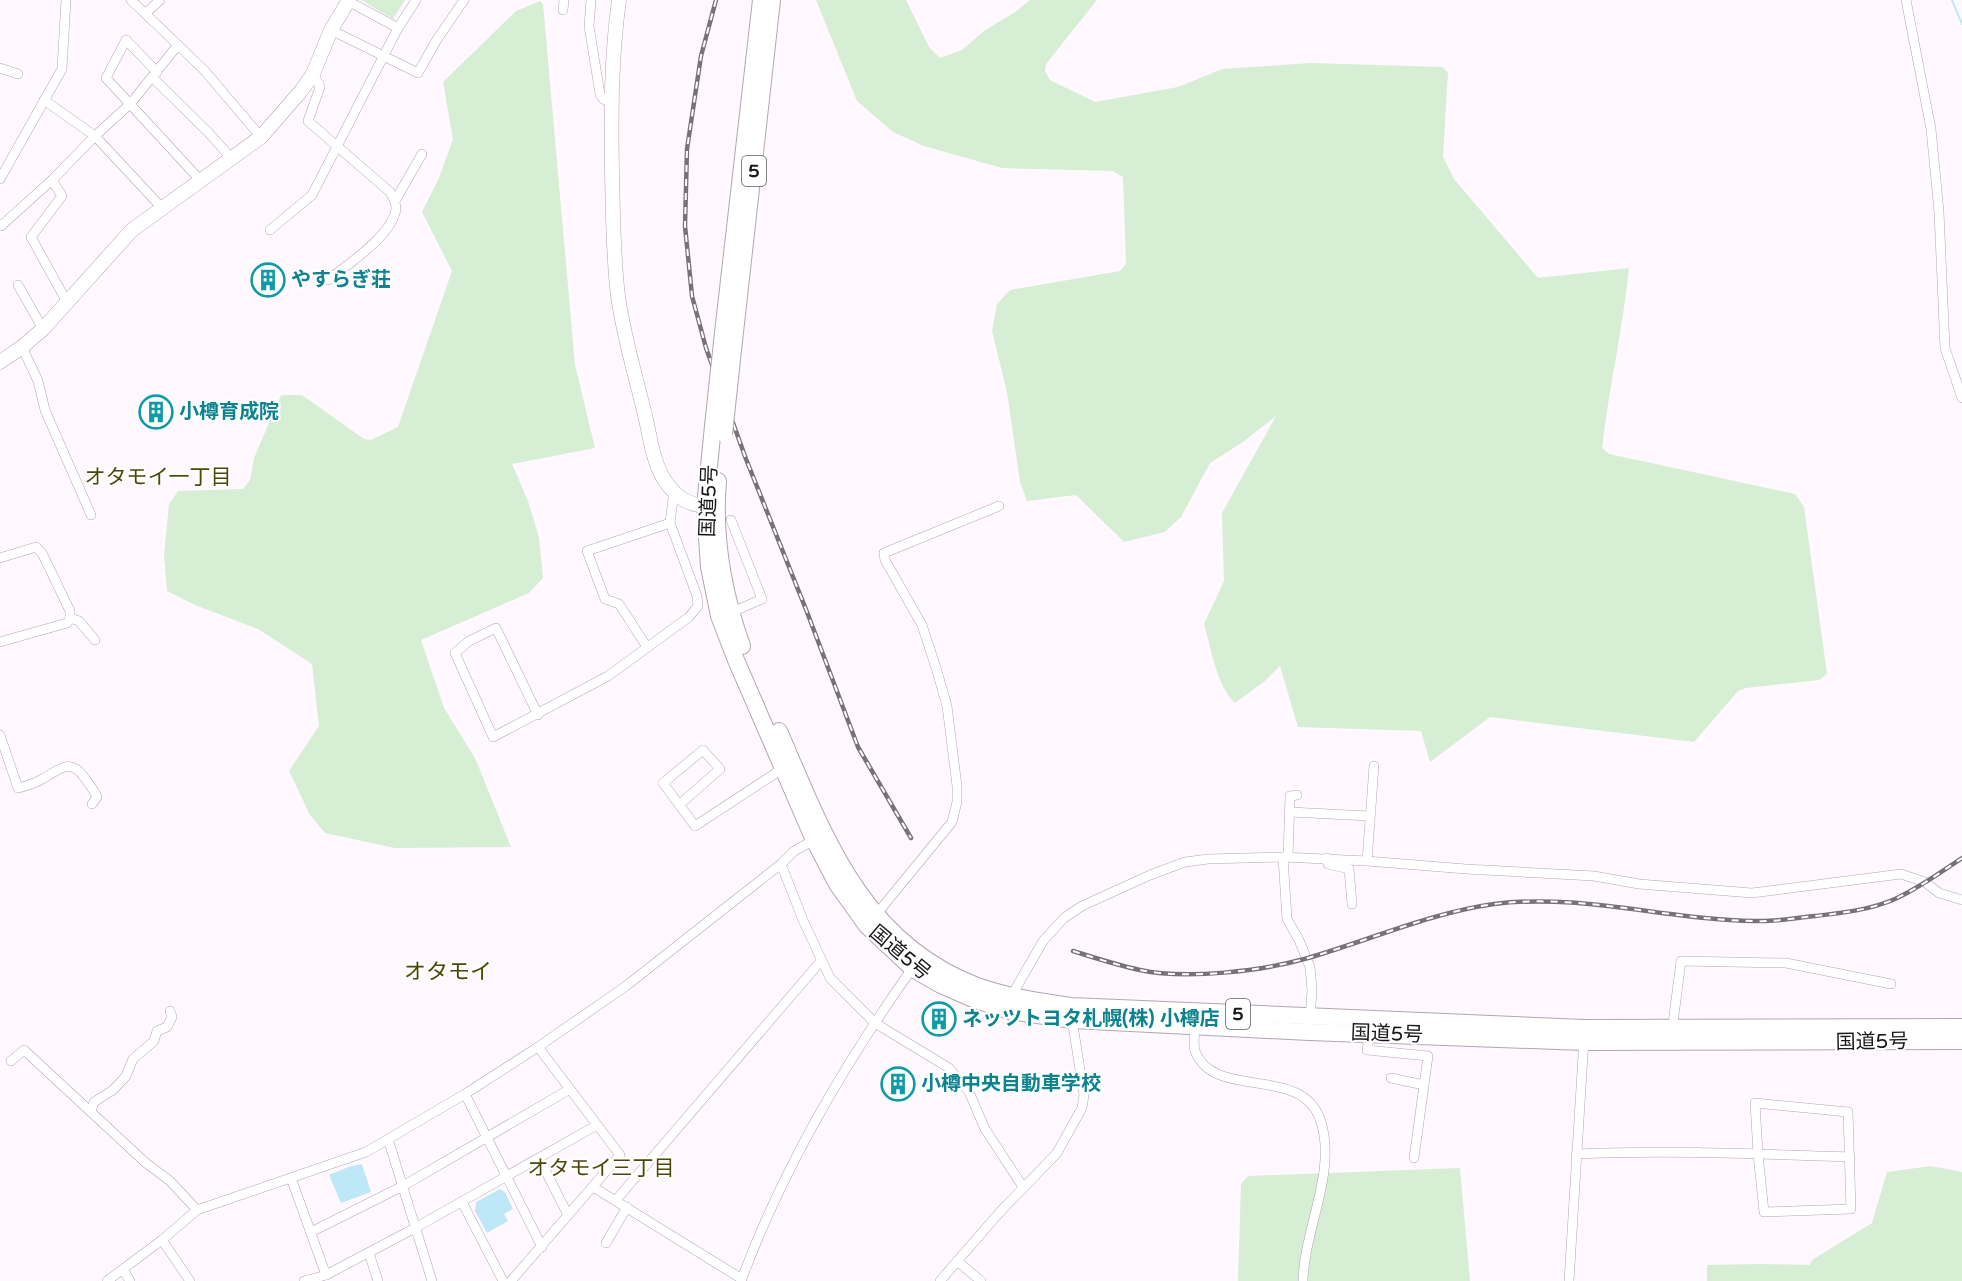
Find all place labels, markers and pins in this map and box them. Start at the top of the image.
building icon: やすらぎ荘 [250,262,286,298]
place label: やすらぎ荘 [291,268,391,292]
building icon: 小樽育成院 [138,394,174,430]
place label: 小樽育成院 [179,400,279,424]
building icon: ネッツトヨタ札幌(株) 小樽店 [921,1001,957,1037]
place label: ネッツトヨタ札幌(株) 小樽店 [962,1007,1220,1031]
building icon: 小樽中央自動車学校 [880,1066,916,1102]
place label: 小樽中央自動車学校 [921,1072,1101,1096]

